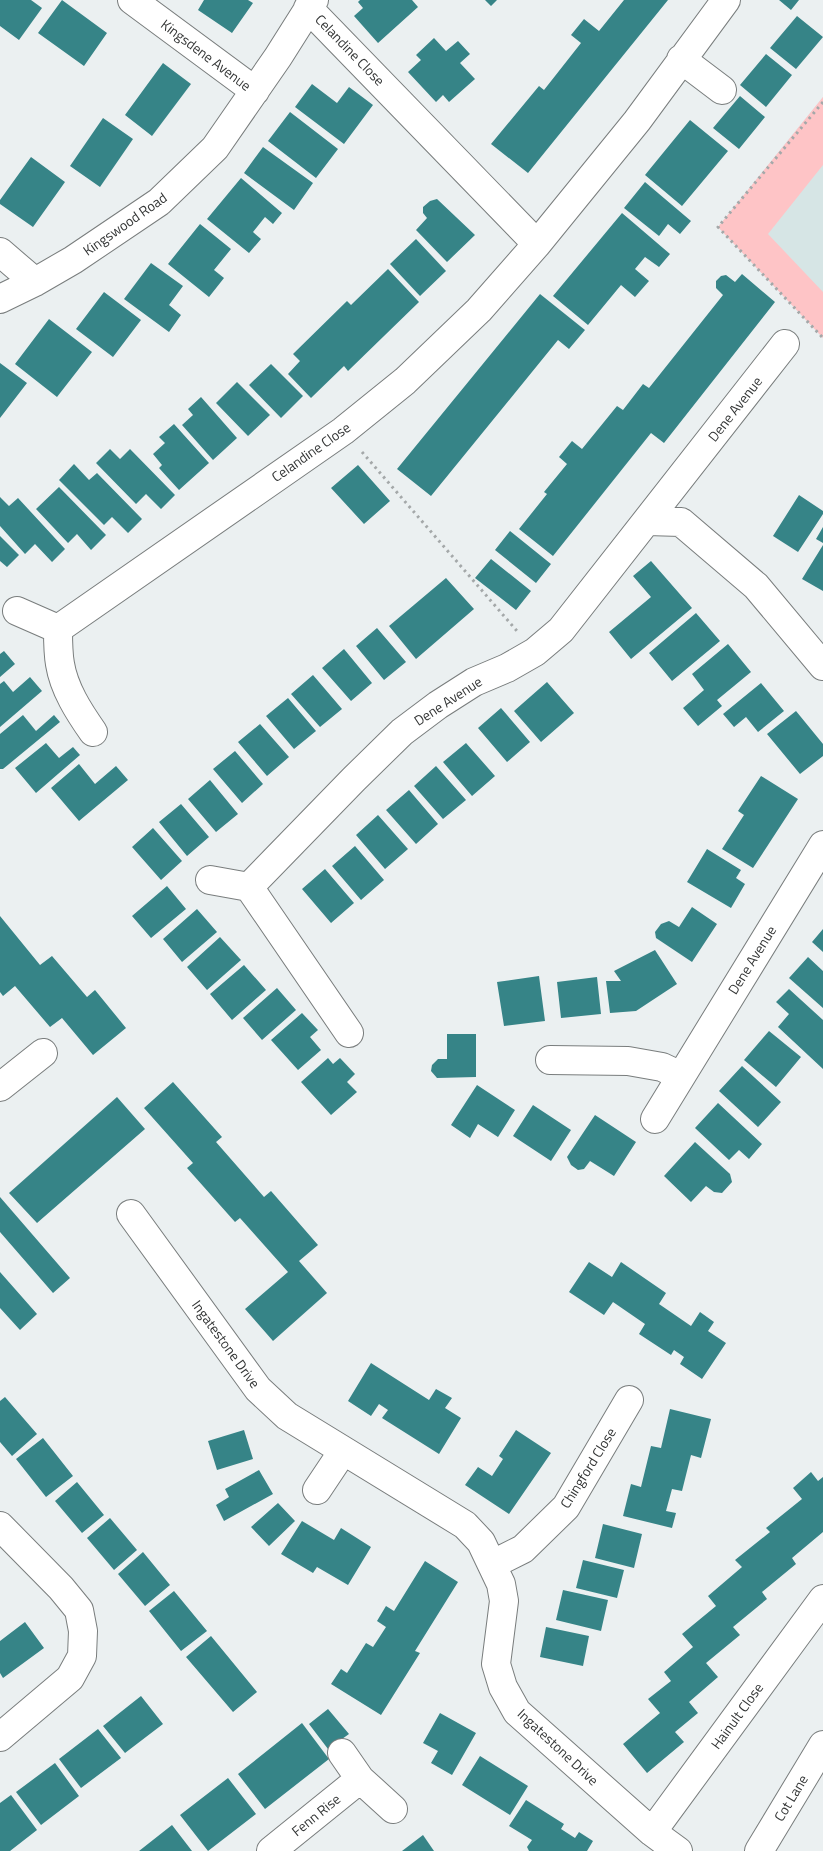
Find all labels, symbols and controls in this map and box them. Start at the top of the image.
street label: Celandine Close [311,9,390,90]
street label: Kingsdene Avenue [157,14,256,96]
street label: Kingswood Road [78,187,171,260]
street label: Dene Avenue [702,372,767,446]
street label: Celandine Close [267,417,355,487]
street label: Dene Avenue [409,671,486,731]
street label: Dene Avenue [722,921,781,998]
street label: Ingatestone Drive [187,1295,266,1392]
street label: Chingford Close [554,1423,621,1512]
street label: Hainult Close [705,1678,768,1753]
street label: Ingatestone Drive [513,1703,604,1790]
street label: Cot Lane [768,1770,813,1825]
street label: Fenn Rise [287,1788,345,1841]

